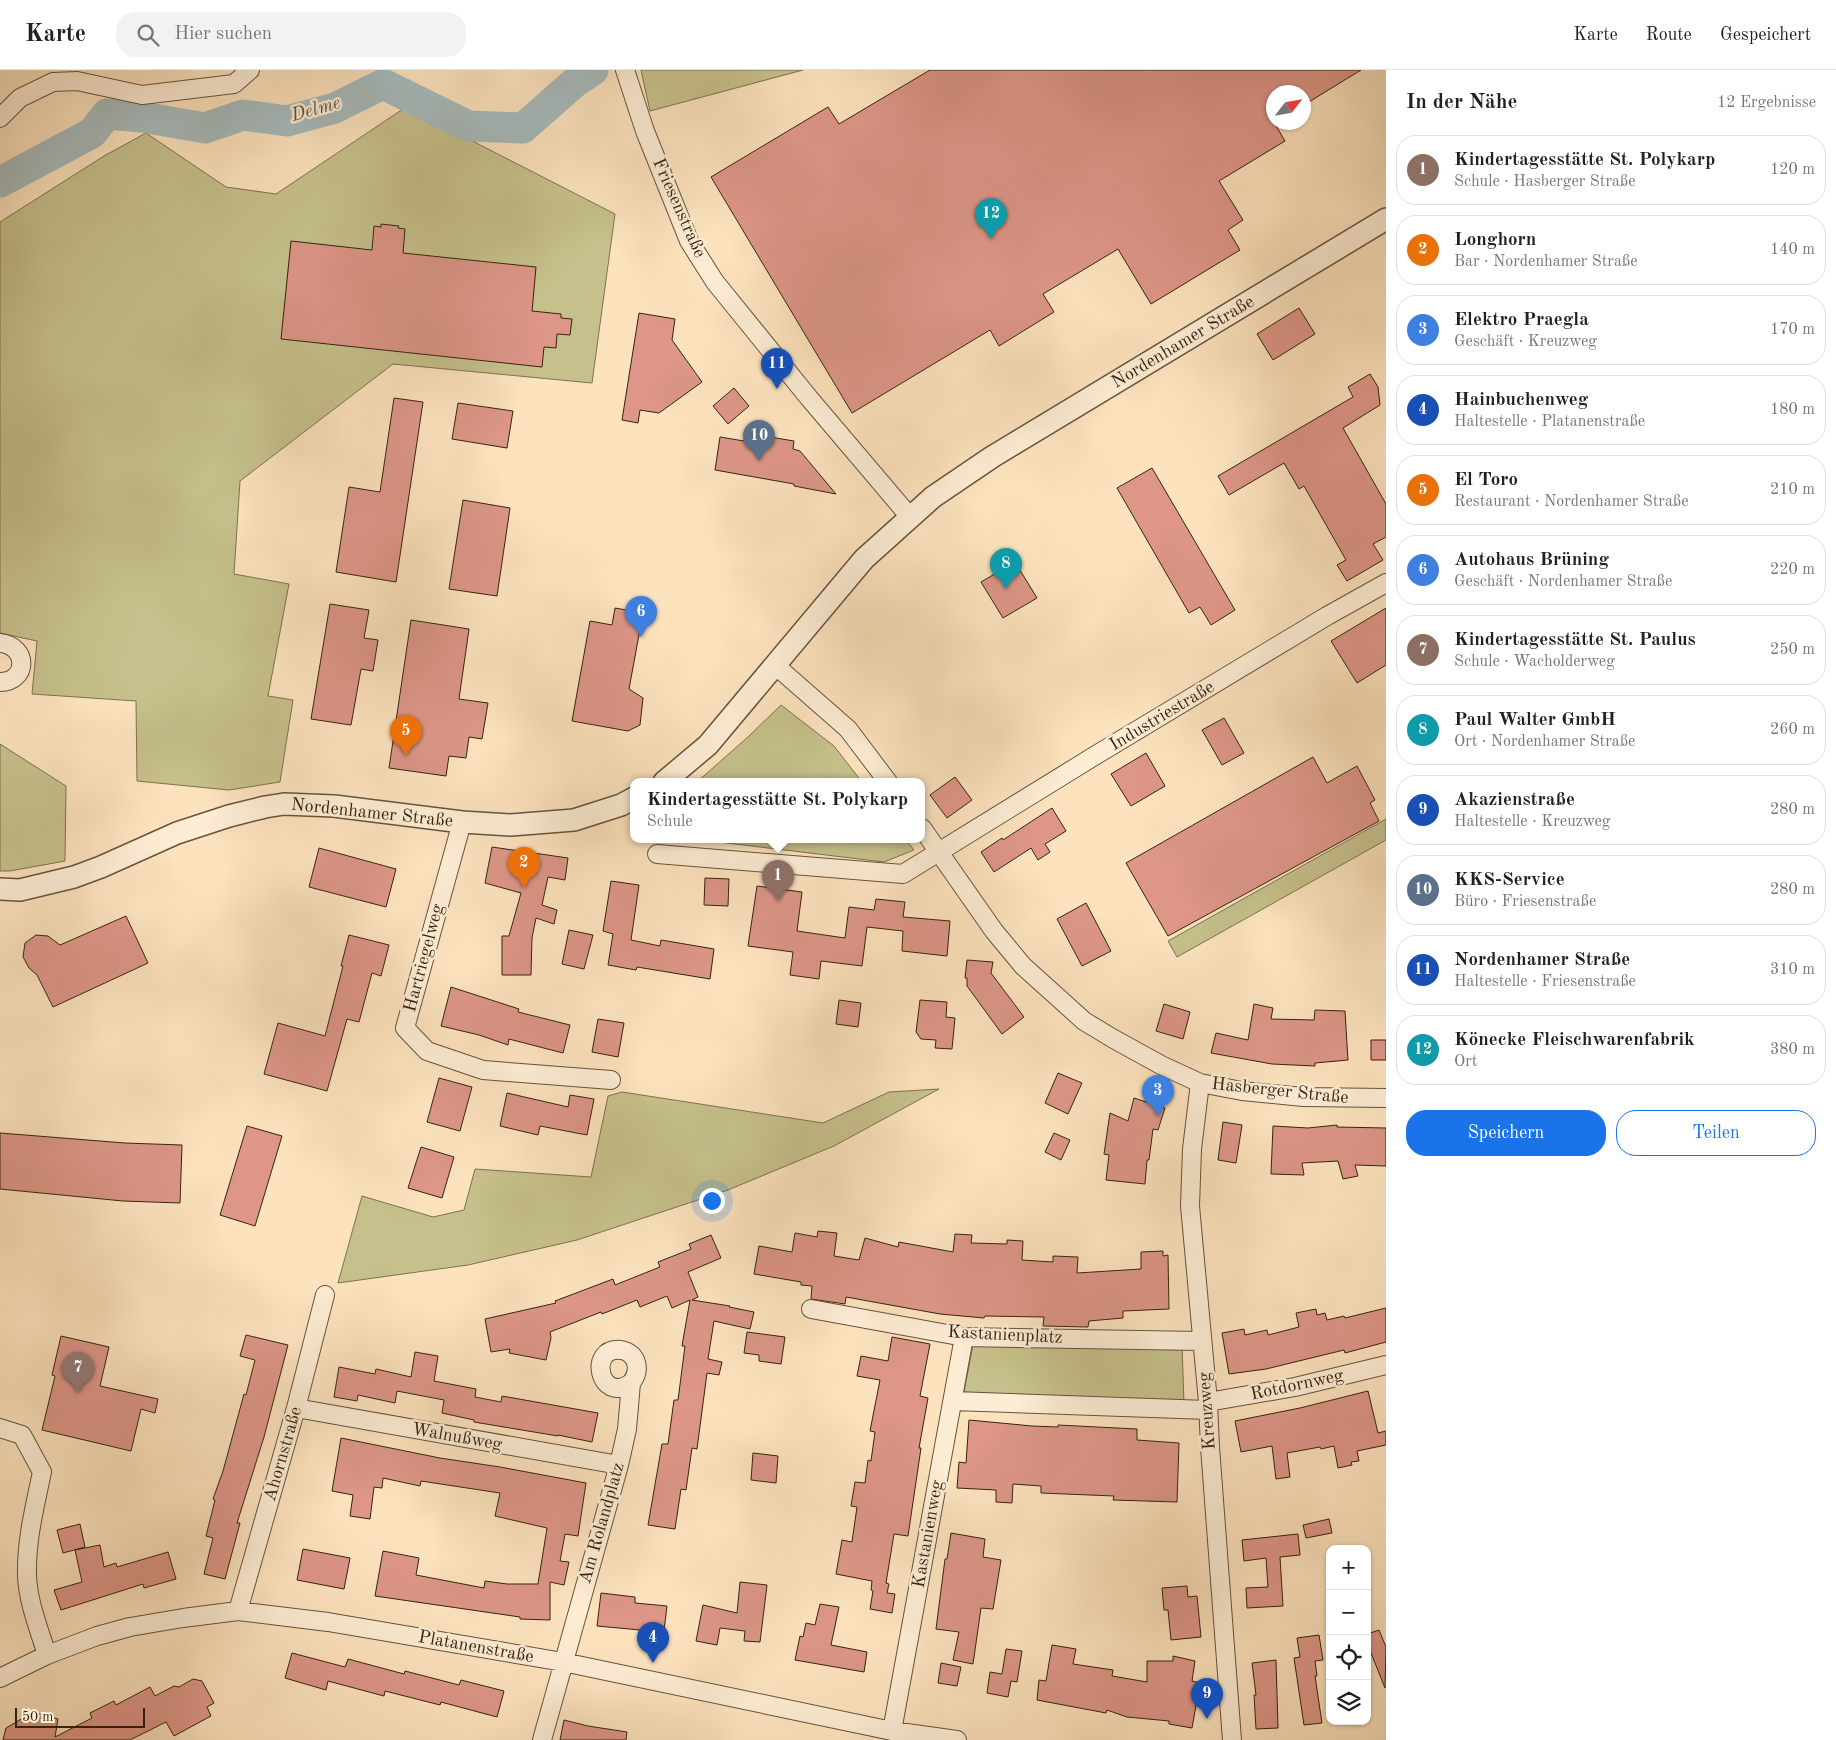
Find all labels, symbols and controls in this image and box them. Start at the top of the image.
search box [116,12,466,57]
icon: search [134,21,162,49]
text: Karte [25,23,86,47]
text: Hier suchen [174,25,272,44]
text: Karte [1573,26,1618,44]
text: Route [1646,26,1692,44]
text: Gespeichert [1720,26,1811,44]
north arrow [1266,85,1311,130]
text: In der Nähe [1406,92,1517,113]
water label: Delme [288,94,343,126]
text: 12 Ergebnisse [1717,95,1816,111]
text: Kindertagesstätte St. Polykarp [1454,151,1715,170]
street label: Friesenstraße [649,156,709,260]
text: 1 [1418,162,1428,178]
text: 120 m [1770,162,1815,178]
text: Schule · Hasberger Straße [1454,174,1636,190]
pin: 12 [975,198,1007,239]
text: Longhorn [1454,231,1536,250]
text: 2 [1418,242,1428,258]
text: 140 m [1770,242,1815,258]
text: Bar · Nordenhamer Straße [1454,254,1638,270]
street label: Nordenhamer Straße [1109,292,1257,392]
text: Elektro Praegla [1454,311,1589,330]
text: 3 [1418,322,1428,338]
text: 170 m [1770,322,1815,338]
text: Geschäft · Kreuzweg [1454,334,1597,350]
pin: 11 [761,348,793,389]
text: Hainbuchenweg [1454,391,1588,410]
text: 4 [1418,402,1428,418]
text: 180 m [1770,402,1815,418]
text: Haltestelle · Platanenstraße [1454,414,1645,430]
pin: 10 [743,420,775,461]
text: El Toro [1454,471,1518,490]
text: 5 [1418,482,1428,498]
text: 210 m [1770,482,1815,498]
text: Restaurant · Nordenhamer Straße [1454,494,1689,510]
pin: 8 [990,548,1022,589]
text: Autohaus Brüning [1454,551,1609,570]
text: 6 [1418,562,1428,578]
text: 220 m [1770,562,1815,578]
text: Geschäft · Nordenhamer Straße [1454,574,1672,590]
pin: 6 [625,596,657,637]
text: Kindertagesstätte St. Paulus [1454,631,1696,650]
text: 7 [1418,642,1428,658]
text: 250 m [1770,642,1815,658]
text: Schule · Wacholderweg [1454,654,1615,670]
street label: Industriestraße [1107,678,1217,754]
text: Paul Walter GmbH [1454,711,1616,730]
pin: 5 [390,715,422,756]
text: 8 [1418,722,1428,738]
text: 260 m [1770,722,1815,738]
text: Ort · Nordenhamer Straße [1454,734,1635,750]
popup [630,778,925,843]
text: Kindertagesstätte St. Polykarp [647,791,908,810]
text: Akazienstraße [1454,791,1575,810]
street label: Nordenhamer Straße [290,796,454,830]
text: 9 [1418,802,1428,818]
text: 280 m [1770,802,1815,818]
text: Schule [647,814,693,830]
text: Haltestelle · Kreuzweg [1454,814,1610,830]
pin: 2 [508,847,540,888]
pin: 1 [762,860,794,901]
text: KKS-Service [1454,871,1565,890]
text: 10 [1414,882,1432,898]
text: 280 m [1770,882,1815,898]
text: Büro · Friesenstraße [1454,894,1596,910]
street label: Hartriegelweg [401,902,447,1014]
text: Nordenhamer Straße [1454,951,1630,970]
text: 11 [1414,962,1432,978]
text: 310 m [1770,962,1815,978]
text: Haltestelle · Friesenstraße [1454,974,1636,990]
text: Könecke Fleischwarenfabrik [1454,1031,1695,1050]
text: 12 [1414,1042,1432,1058]
text: 380 m [1770,1042,1815,1058]
text: Ort [1454,1054,1477,1070]
pin: 3 [1142,1075,1174,1116]
street label: Hasberger Straße [1211,1075,1349,1107]
button: Speichern [1406,1110,1606,1156]
button: Teilen [1616,1110,1816,1156]
your location [699,1188,725,1214]
street label: Kastanienplatz [947,1323,1063,1347]
pin: 7 [62,1352,94,1393]
street label: Rotdornweg [1249,1366,1345,1404]
street label: Kreuzweg [1195,1371,1219,1450]
street label: Ahornstraße [261,1405,305,1503]
street label: Walnußweg [410,1420,504,1454]
street label: Am Rolandplatz [576,1460,628,1586]
street label: Kastanienweg [910,1478,946,1589]
map controls [1326,1545,1371,1725]
button: + [1326,1545,1371,1590]
button: − [1326,1590,1371,1635]
pin: 4 [637,1622,669,1663]
street label: Platanenstraße [417,1628,535,1666]
button: locate [1326,1635,1371,1680]
pin: 9 [1191,1678,1223,1719]
button: layers [1326,1680,1371,1725]
scale bar [15,1705,145,1728]
text: 50 m [22,1710,53,1724]

